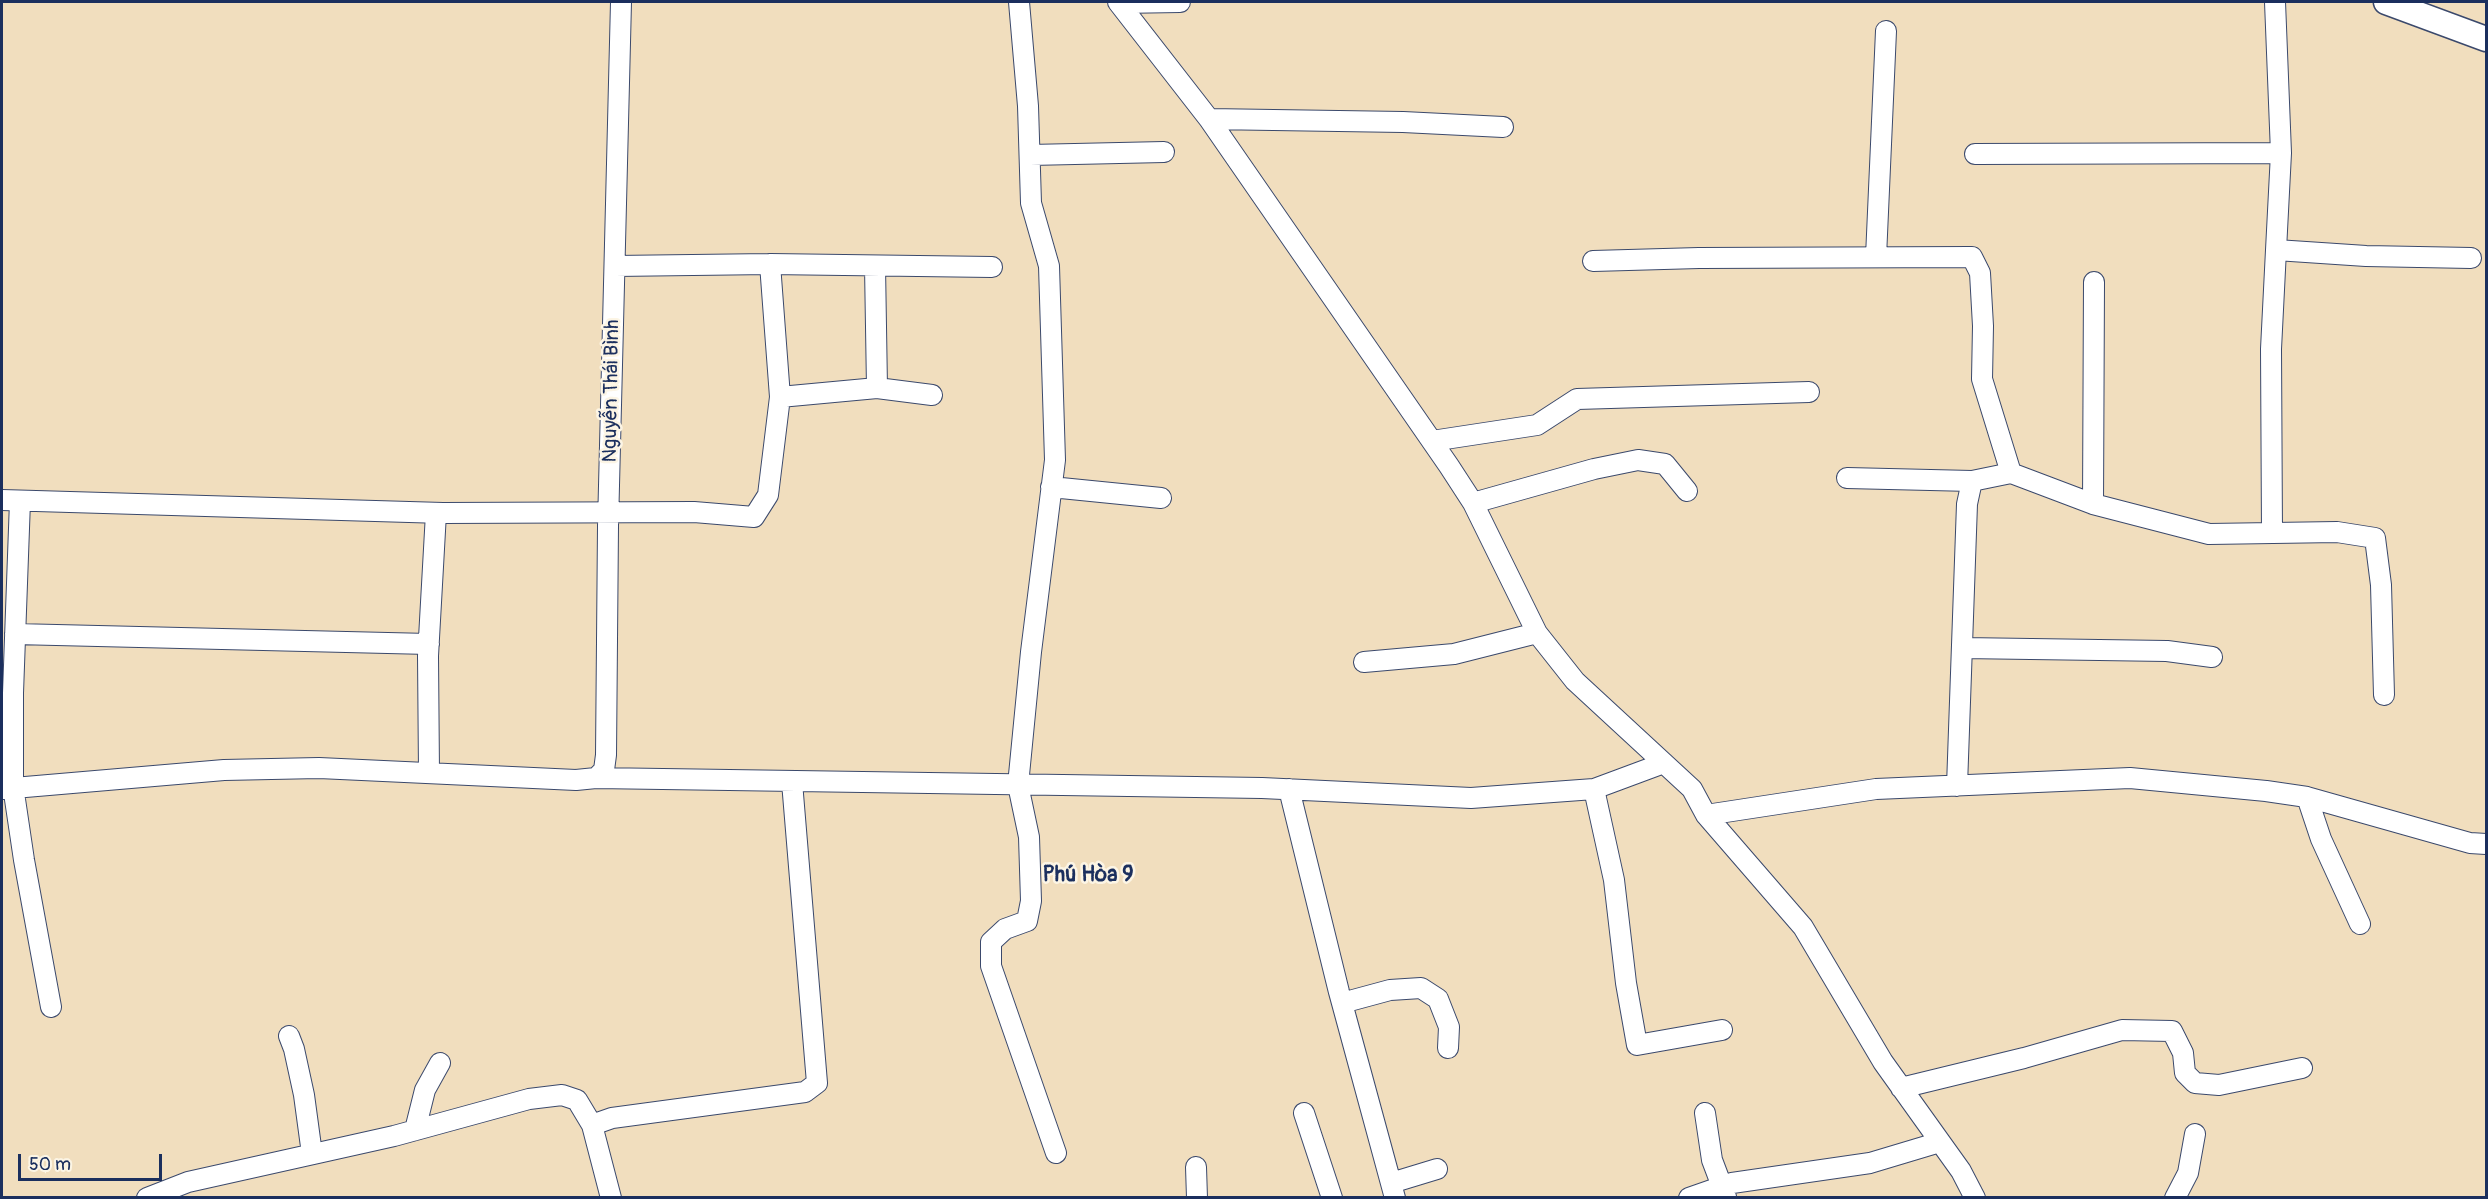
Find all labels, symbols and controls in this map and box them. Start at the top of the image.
street label: Nguyễn Thái Bình [599,319,625,463]
district label: Phú Hòa 9 [1043,862,1133,888]
scale bar [21,1142,165,1180]
text: 50 m [29,1153,71,1176]

